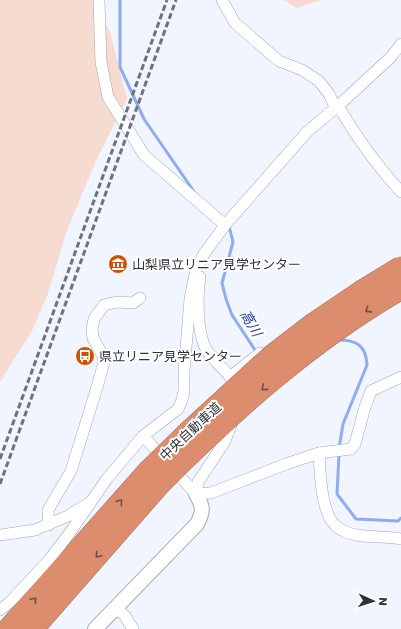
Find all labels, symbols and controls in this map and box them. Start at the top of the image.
museum icon: 山梨県立リニア見学センター [107,253,129,275]
place label: 山梨県立リニア見学センター [132,255,301,274]
one-way arrow [365,305,372,313]
water label: 高川 [235,306,268,342]
bus stop icon: 県立リニア見学センター [74,345,96,367]
place label: 県立リニア見学センター [99,347,242,366]
one-way arrow [261,383,268,390]
street label: 中央自動車道 [155,398,225,465]
one-way arrow [116,500,123,507]
one-way arrow [95,551,102,558]
north arrow [353,581,393,621]
one-way arrow [30,597,37,605]
text: N [375,597,391,606]

